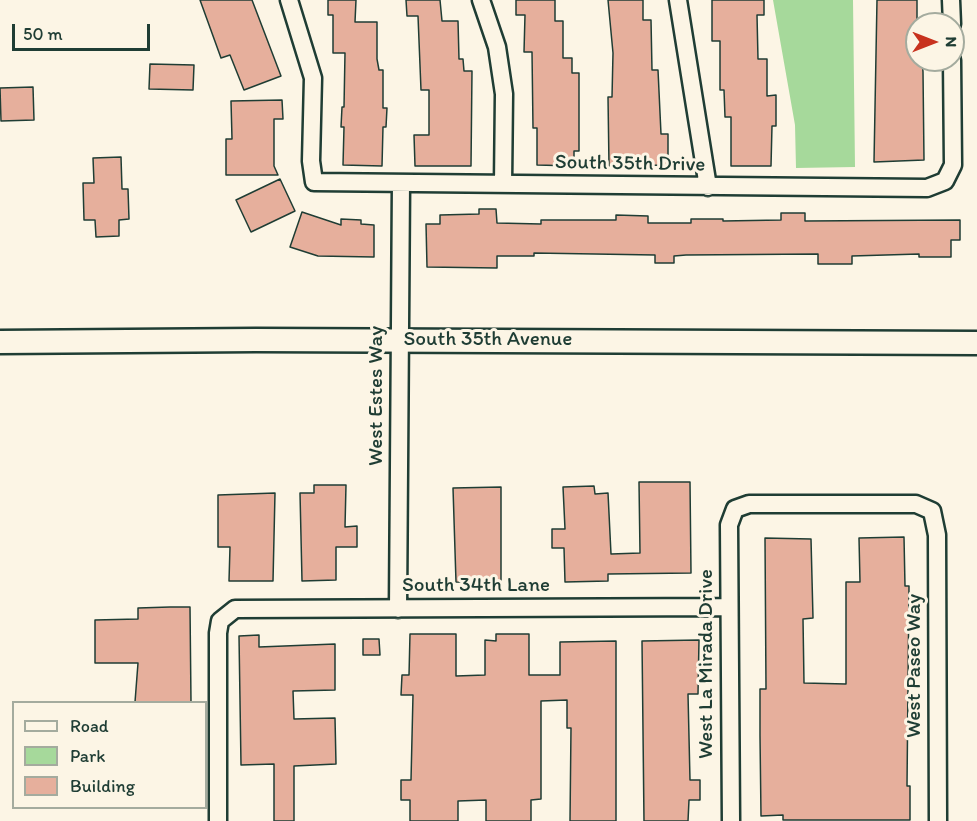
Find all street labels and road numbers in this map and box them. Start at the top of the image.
street label: South 35th Drive [555,150,705,178]
street label: West Estes Way [364,326,390,466]
street label: South 35th Avenue [404,327,572,353]
street label: West La Mirada Drive [694,569,720,759]
street label: South 34th Lane [402,573,550,599]
street label: West Paseo Way [902,594,928,738]

